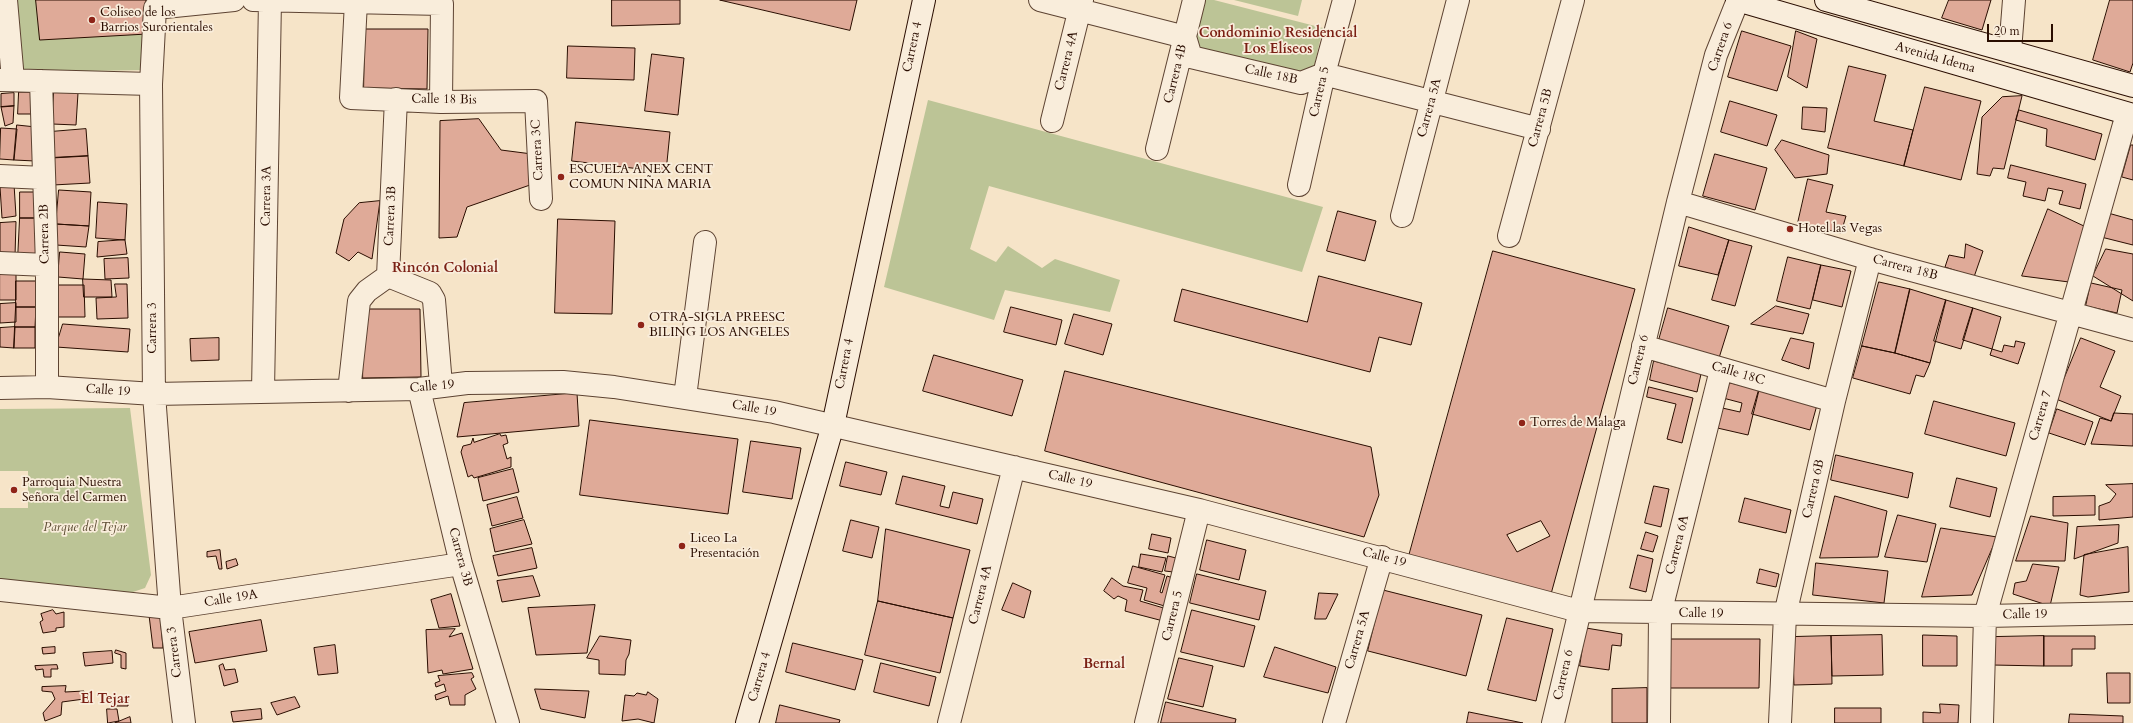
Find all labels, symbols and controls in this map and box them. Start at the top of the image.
place label: Coliseo de los Barrios Surorientales [100,5,213,36]
marker: Coliseo de los Barrios Surorientales [87,15,97,25]
scale bar [1989,16,2055,42]
street label: Carrera 4 [900,20,926,74]
street label: Carrera 6 [1705,20,1737,74]
text: 20 m [1994,23,2020,39]
district label: Condominio Residencial Los Elíseos [1199,26,1357,58]
street label: Carrera 4A [1052,30,1082,92]
street label: Avenida Idema [1893,39,1977,77]
street label: Carrera 4B [1161,43,1191,105]
street label: Calle 18B [1243,62,1299,88]
street label: Carrera 5 [1307,65,1333,119]
street label: Carrera 5A [1415,77,1445,139]
street label: Carrera 5B [1526,87,1556,149]
street label: Calle 18 Bis [411,92,477,108]
street label: Carrera 3C [529,119,547,181]
place label: ESCUELA ANEX CENT COMUN NIÑA MARIA [569,162,713,193]
street label: Carrera 3A [259,166,275,226]
marker: ESCUELA ANEX CENT COMUN NIÑA MARIA [556,172,566,182]
street label: Carrera 3B [382,185,400,247]
street label: Carrera 2B [37,204,53,264]
place label: Hotel las Vegas [1798,221,1882,237]
marker: Hotel las Vegas [1785,224,1795,234]
street label: Carrera 18B [1871,252,1939,284]
district label: Rincón Colonial [392,261,498,277]
street label: Carrera 3 [145,302,161,354]
place label: OTRA-SIGLA PREESC BILING LOS ANGELES [649,310,790,341]
marker: OTRA-SIGLA PREESC BILING LOS ANGELES [636,320,646,330]
street label: Carrera 6 [1625,333,1653,387]
street label: Carrera 4 [832,337,858,391]
street label: Calle 18C [1709,359,1767,389]
street label: Calle 19 [409,377,455,397]
street label: Calle 19 [85,382,131,400]
street label: Carrera 7 [2026,389,2056,443]
street label: Calle 19 [731,397,777,421]
place label: Torres de Malaga [1530,415,1626,431]
marker: Torres de Malaga [1517,418,1527,428]
street label: Carrera 6B [1800,458,1828,520]
street label: Calle 19 [1046,467,1094,493]
place label: Parroquia Nuestra Señora del Carmen [22,475,127,506]
marker: Parroquia Nuestra Señora del Carmen [9,485,19,495]
street label: Carrera 6A [1663,514,1693,576]
park label: Parque del Tejar [43,520,127,536]
street label: Carrera 3B [445,526,475,588]
place label: Liceo La Presentación [690,531,760,562]
marker: Liceo La Presentación [677,541,687,551]
street label: Calle 19 [1360,545,1408,571]
street label: Carrera 4A [966,564,996,626]
street label: Calle 19A [203,587,259,611]
street label: Carrera 5 [1159,589,1187,643]
street label: Calle 19 [1678,606,1724,622]
street label: Calle 19 [2002,607,2048,623]
street label: Carrera 5A [1342,609,1374,671]
street label: Carrera 3 [164,626,186,678]
street label: Carrera 6 [1551,648,1577,702]
street label: Carrera 4 [745,650,775,704]
district label: Bernal [1083,657,1125,673]
district label: El Tejar [80,692,130,708]

